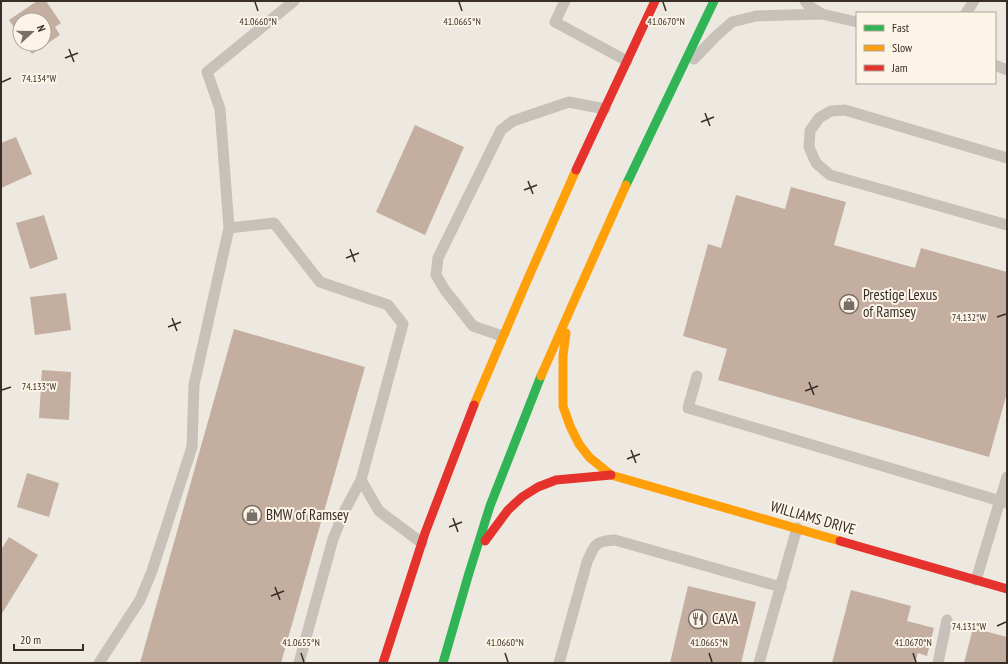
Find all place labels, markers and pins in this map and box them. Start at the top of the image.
place label: Prestige Lexus of Ramsey [863,285,937,321]
shop icon: Prestige Lexus of Ramsey [838,293,860,315]
shop icon: BMW of Ramsey [241,504,263,526]
place label: BMW of Ramsey [266,505,349,524]
restaurant icon: CAVA [687,608,709,630]
place label: CAVA [712,609,739,628]

